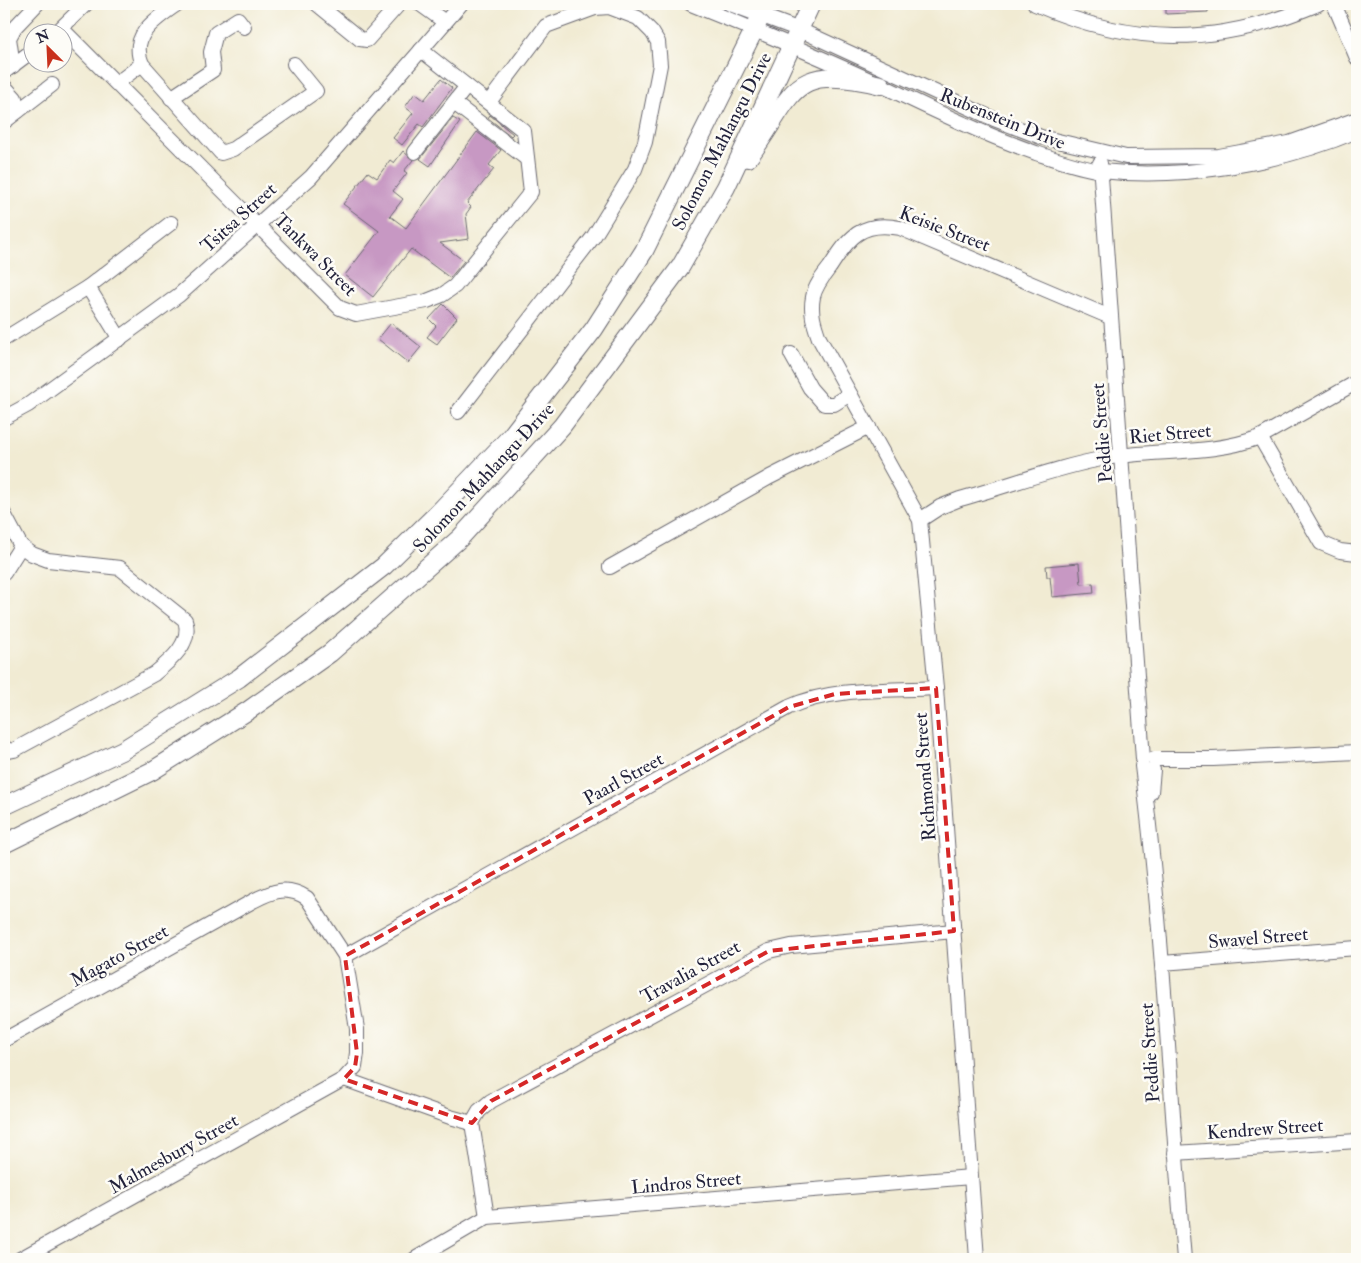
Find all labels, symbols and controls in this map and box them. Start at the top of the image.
north arrow [22,22,72,72]
text: N [33,26,53,47]
street label: Solomon Mahlangu Drive [667,48,777,234]
street label: Rubenstein Drive [936,83,1069,155]
street label: Tsitsa Street [196,177,282,258]
street label: Keisie Street [896,201,993,257]
street label: Tankwa Street [269,208,362,301]
street label: Peddie Street [1086,382,1118,484]
street label: Solomon Mahlangu Drive [408,398,560,558]
street label: Riet Street [1128,418,1212,450]
street label: Richmond Street [909,712,941,842]
street label: Paarl Street [579,747,668,811]
street label: Magato Street [66,919,173,993]
street label: Swavel Street [1207,922,1309,954]
street label: Travalia Street [637,935,744,1009]
street label: Peddie Street [1135,1002,1165,1104]
street label: Malmesbury Street [105,1108,242,1199]
street label: Kendrew Street [1206,1113,1324,1145]
street label: Lindros Street [630,1166,742,1200]

